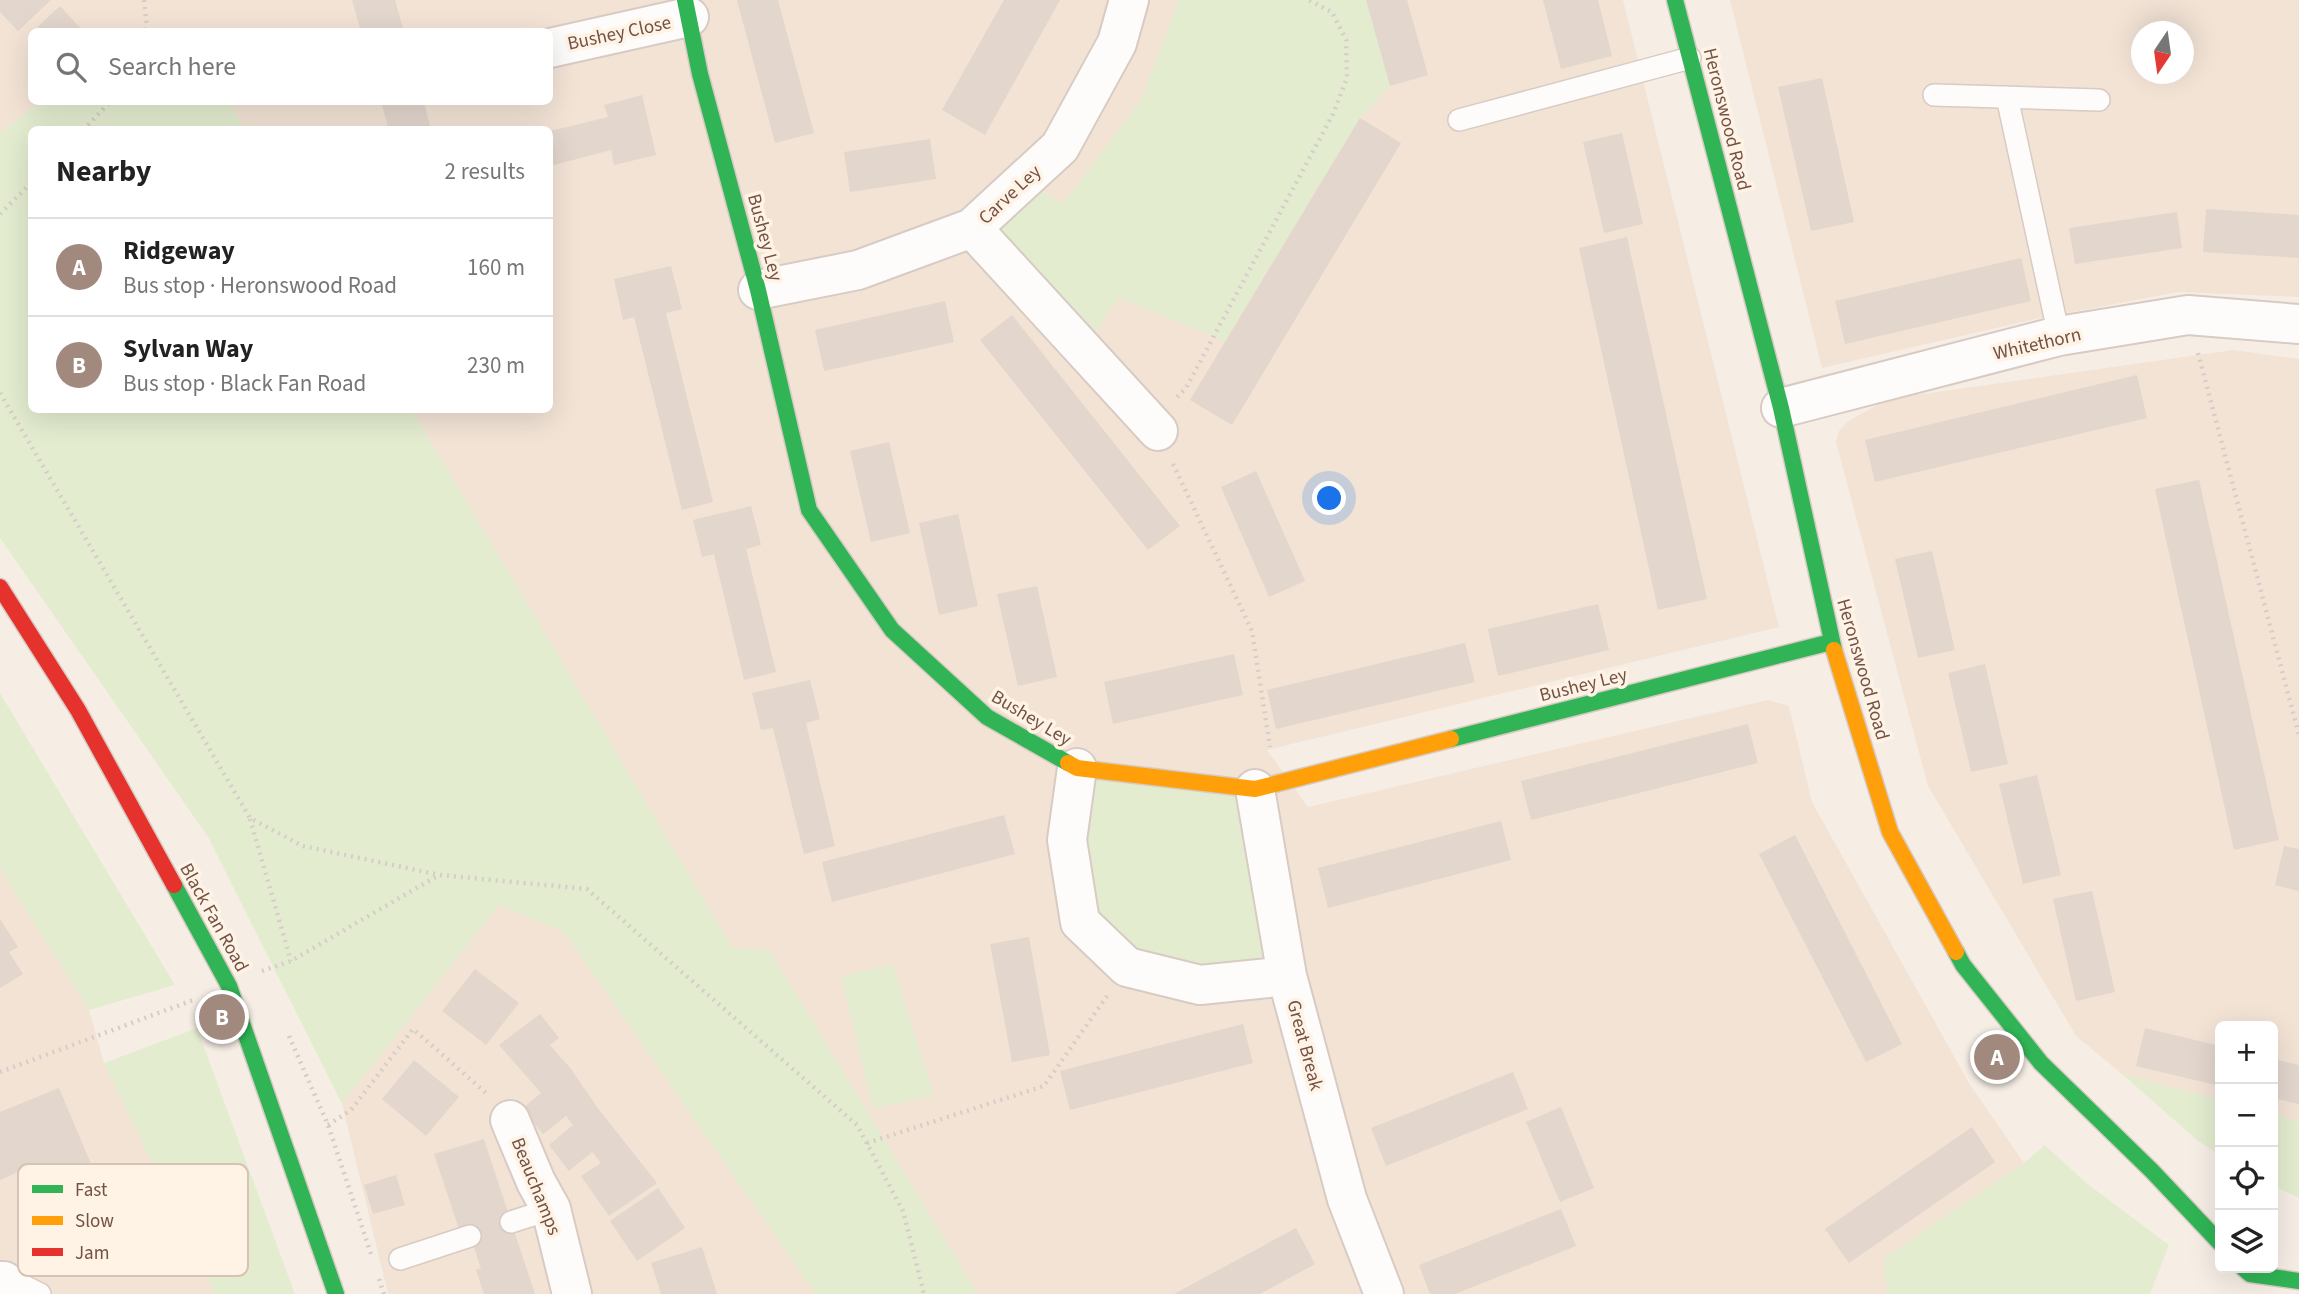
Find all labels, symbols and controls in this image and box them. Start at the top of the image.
street label: Bushey Close [565,9,674,58]
north arrow [2131,21,2194,84]
search box [28,28,553,105]
street label: Heronswood Road [1696,45,1757,194]
icon: search [52,48,90,86]
text: Search here [108,48,236,85]
text: Nearby [56,150,151,193]
text: 2 results [445,155,525,188]
street label: Carve Ley [973,159,1047,231]
street label: Bushey Ley [740,191,789,284]
text: Ridgeway [123,232,235,269]
text: A [72,251,86,284]
text: 160 m [467,251,525,284]
text: Bus stop · Heronswood Road [123,269,397,302]
street label: Whitethorn [1991,321,2084,368]
text: Sylvan Way [123,330,253,367]
text: B [72,349,86,382]
text: 230 m [467,349,525,382]
text: Bus stop · Black Fan Road [123,367,366,400]
your location [1312,481,1346,515]
street label: Heronswood Road [1829,595,1896,743]
street label: Bushey Ley [1537,662,1630,709]
street label: Bushey Ley [986,684,1077,753]
street label: Black Fan Road [173,858,255,977]
pin: B [199,991,245,1043]
street label: Great Break [1280,997,1330,1094]
map controls [2215,1021,2278,1273]
button: + [2215,1021,2278,1084]
pin: A [1974,1031,2020,1083]
button: − [2215,1084,2278,1147]
street label: Beauchamps [504,1134,567,1239]
button: locate [2215,1147,2278,1210]
legend [18,1164,248,1276]
text: Fast [75,1177,108,1204]
text: Slow [75,1208,114,1235]
button: layers [2215,1210,2278,1273]
text: Jam [75,1240,109,1267]

